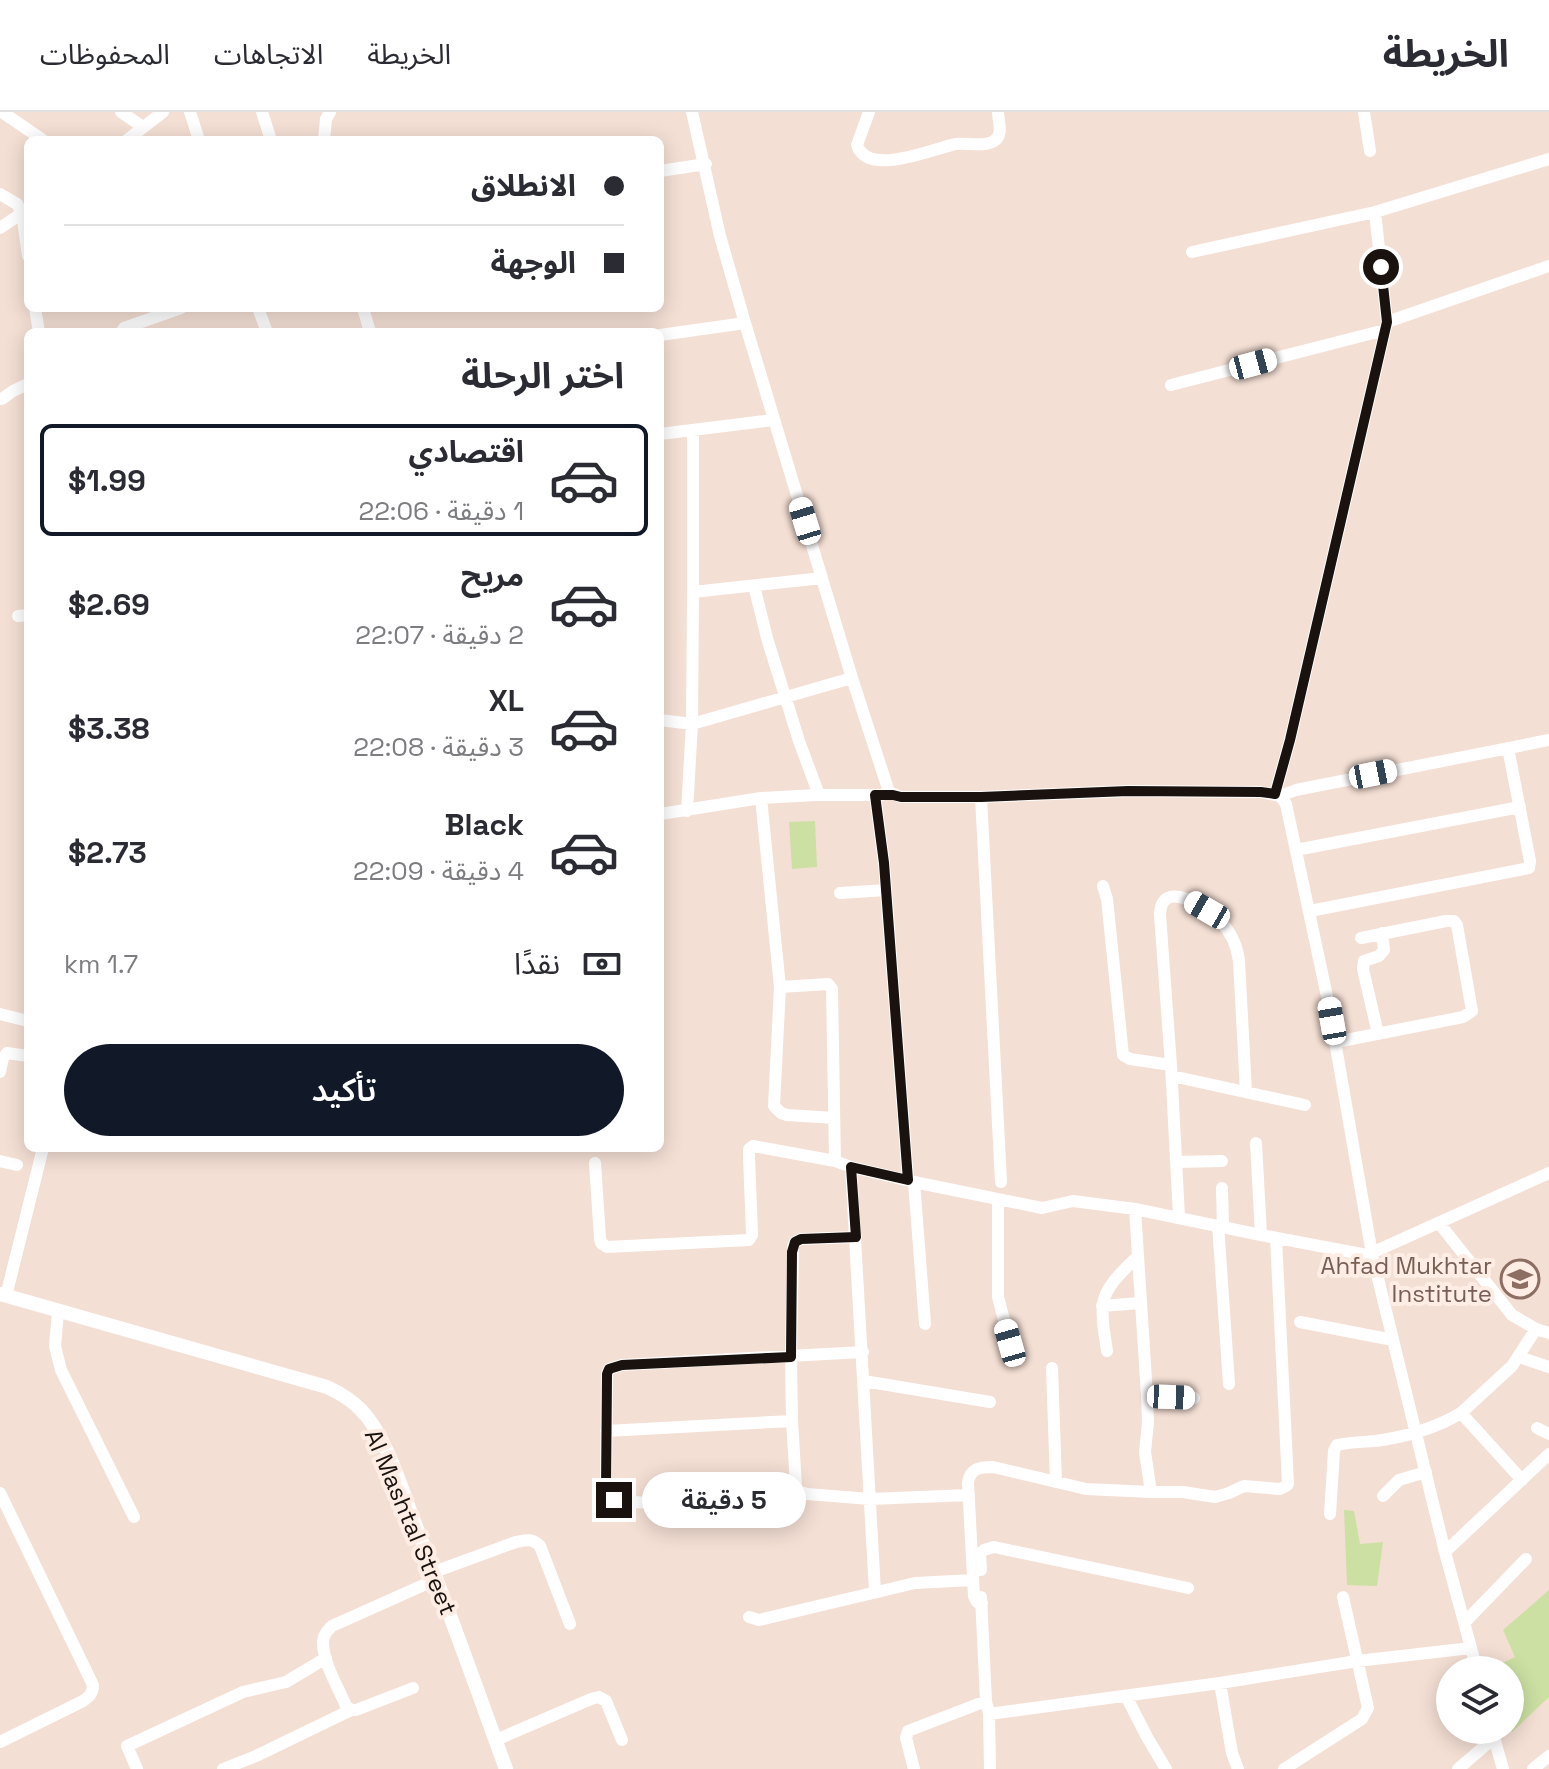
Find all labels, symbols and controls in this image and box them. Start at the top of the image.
text: الخريطة [1383,30,1509,78]
text: المحفوظات [40,36,170,72]
text: الاتجاهات [214,36,323,72]
text: الخريطة [367,36,451,72]
text: الانطلاق [471,166,576,205]
text: الوجهة [491,243,576,282]
route start [1363,249,1399,285]
car [1227,346,1279,382]
text: اختر الرحلة [461,353,624,399]
text: اقتصادي [409,432,524,471]
icon: car [548,444,620,516]
text: $1.99 [68,461,146,500]
text: 1 دقيقة · 22:06 [358,494,524,528]
car [787,495,823,547]
text: مريح [461,556,524,595]
icon: car [548,568,620,640]
text: $2.69 [68,585,150,624]
text: 2 دقيقة · 22:07 [355,618,524,652]
text: XL [488,681,524,720]
icon: car [548,692,620,764]
text: $3.38 [68,709,150,748]
text: 3 دقيقة · 22:08 [353,730,524,764]
car [1347,758,1399,790]
text: Black [445,805,524,844]
icon: car [548,816,620,888]
text: $2.73 [68,833,147,872]
text: 4 دقيقة · 22:09 [353,854,524,888]
car [1180,888,1234,932]
icon: cash [580,942,624,986]
text: نقدًا [514,944,560,983]
text: 1.7 km [64,947,138,981]
car [1316,995,1348,1047]
button: تأكيد [64,1044,624,1136]
place label: Ahfad Mukhtar Institute [1320,1250,1492,1309]
school or university icon: Ahfad Mukhtar Institute [1499,1258,1541,1300]
car [992,1317,1028,1369]
car [1147,1384,1195,1410]
street label: Al Mashtal Street [358,1424,464,1620]
callout: 5 دقيقة [642,1472,806,1528]
route end [596,1482,632,1518]
text: 5 دقيقة [681,1483,767,1517]
map controls [1436,1656,1524,1744]
button: layers [1436,1656,1524,1744]

